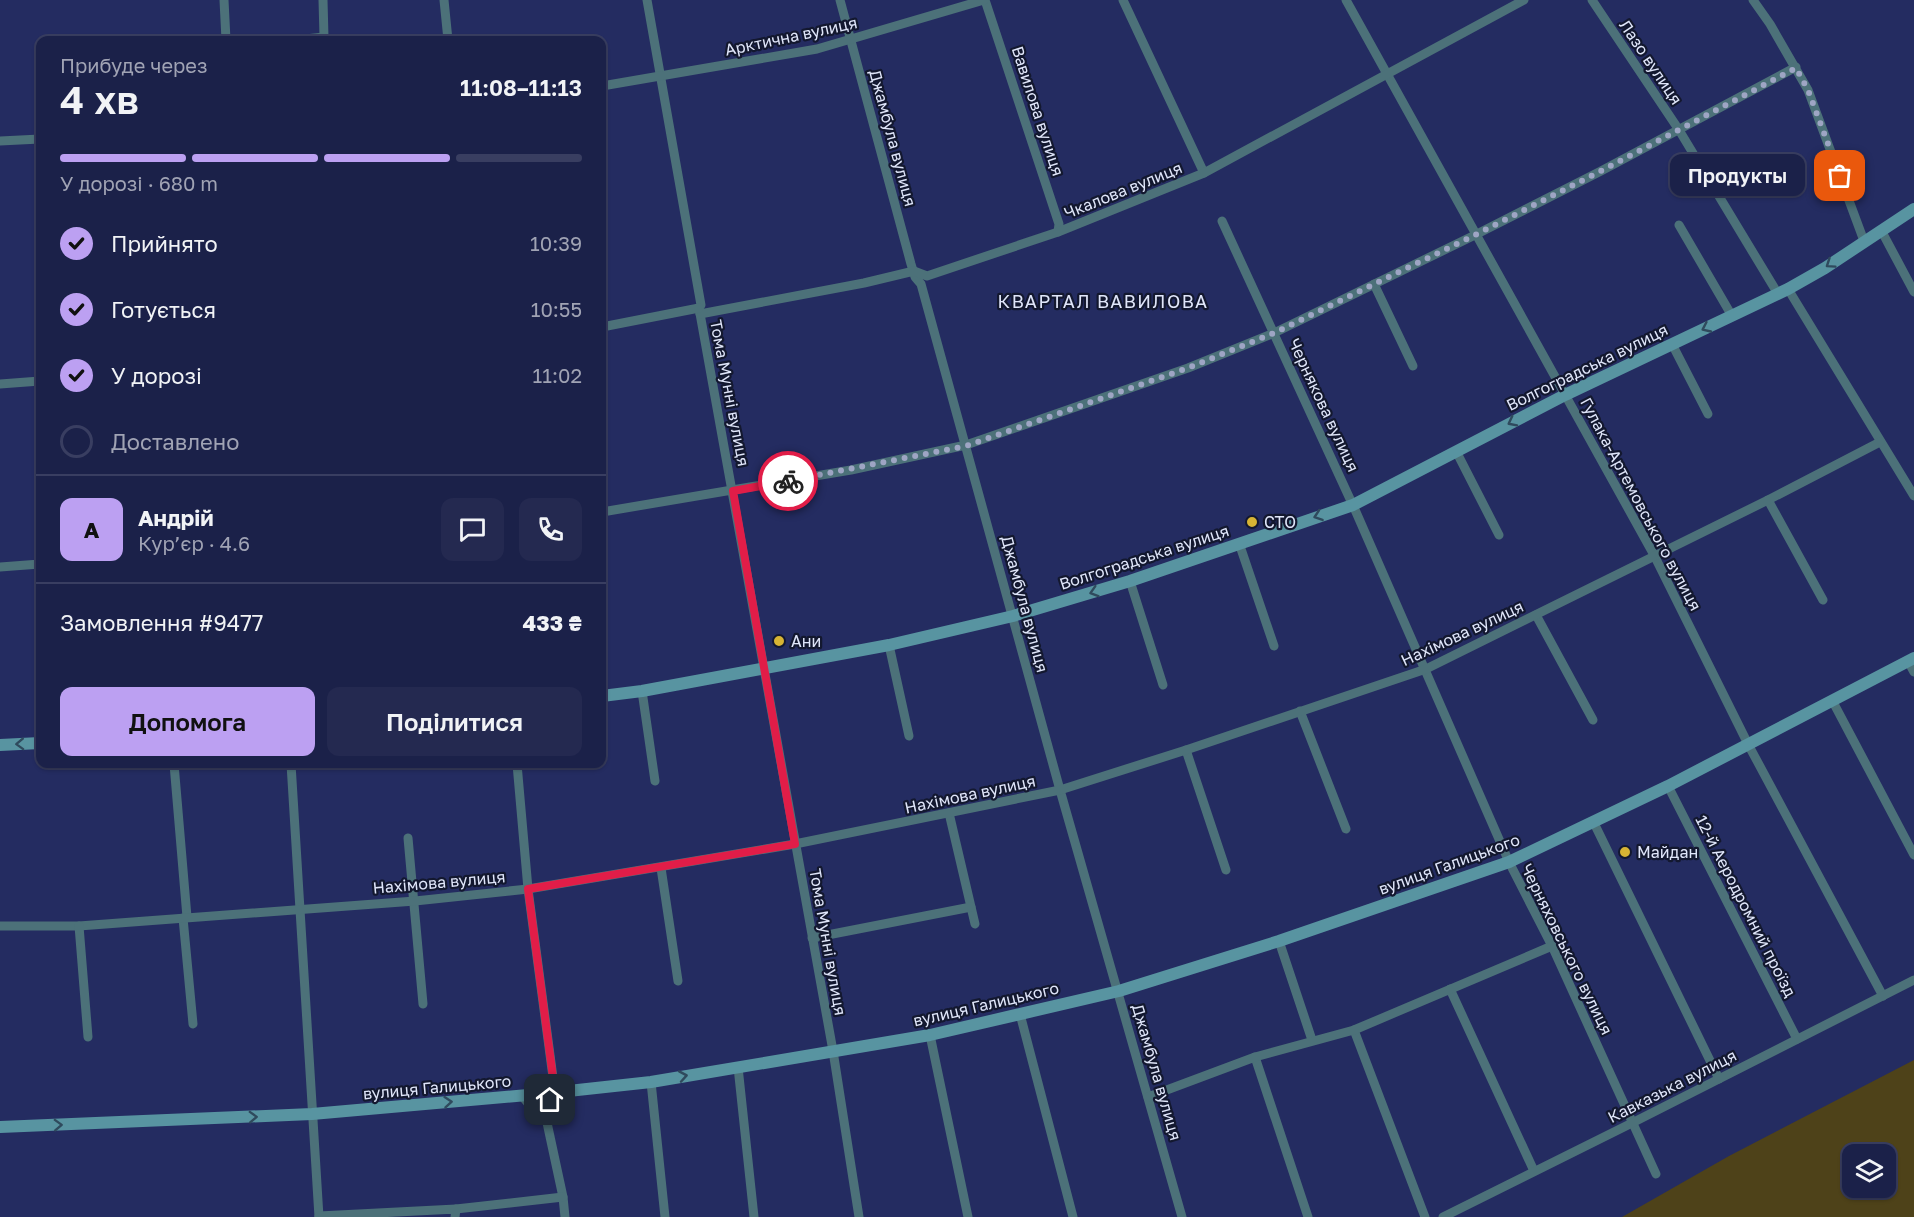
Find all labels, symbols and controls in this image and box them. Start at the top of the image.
street label: Арктична вулиця [723,12,859,60]
street label: Лазо вулиця [1615,16,1687,108]
street label: Вавилова вулиця [1008,44,1068,178]
text: Прибуде через [60,53,207,77]
street label: Джамбула вулиця [865,67,921,209]
text: 11:08–11:13 [460,74,582,101]
text: 4 хв [60,76,139,123]
pin [1814,150,1865,201]
callout: Продукты [1669,155,1804,197]
street label: Чкалова вулиця [1061,157,1185,223]
icon: bag [1823,159,1856,192]
text: Продукты [1688,163,1787,187]
text: У дорозі · 680 m [60,171,218,195]
icon: check [60,227,93,260]
text: Прийнято [111,230,218,257]
text: 10:39 [530,231,582,255]
one-way arrow [1826,257,1837,268]
district label: КВАРТАЛ ВАВИЛОВА [998,290,1208,312]
icon: check [60,293,93,326]
text: Готується [111,296,216,323]
text: 10:55 [531,297,582,321]
street label: Тома Мунні вулиця [706,318,754,468]
street label: Волгоградська вулиця [1503,319,1671,415]
one-way arrow [1702,320,1713,332]
street label: Чернякова вулиця [1284,335,1364,475]
icon: check [60,359,93,392]
text: У дорозі [111,362,202,389]
text: 11:02 [533,363,582,387]
street label: Гулака-Артемовського вулиця [1576,394,1706,614]
one-way arrow [1508,415,1519,426]
text: Доставлено [111,428,239,455]
courier [758,451,818,511]
icon: bike [772,465,805,498]
button: chat [441,498,504,561]
button: phone [519,498,582,561]
text: Андрій [138,504,214,531]
one-way arrow [1313,509,1324,522]
place label: СТО [1264,512,1296,532]
marker: СТО [1245,515,1259,529]
text: А [84,516,99,543]
street label: Волгоградська вулиця [1057,520,1231,594]
text: Кур’єр · 4.6 [138,531,250,555]
street label: Джамбула вулиця [997,533,1053,675]
one-way arrow [1089,585,1100,597]
street label: Нахімова вулиця [1397,596,1527,670]
text: Замовлення #9477 [60,609,264,636]
text: 433 ₴ [522,609,582,636]
place label: Ани [791,631,821,651]
marker: Ани [772,634,786,648]
button: Допомога [60,687,315,756]
button: Поділитися [327,687,582,756]
one-way arrow [16,738,25,750]
street label: Нахімова вулиця [903,770,1037,818]
street label: 12-й Аеродромний проїзд [1691,812,1801,1001]
street label: вулиця Галицького [1376,829,1522,899]
place label: Майдан [1637,842,1698,862]
marker: Майдан [1618,845,1632,859]
street label: Черняховського вулиця [1517,860,1617,1038]
street label: Нахімова вулиця [372,866,506,898]
street label: Тома Мунні вулиця [805,867,851,1017]
street label: вулиця Галицького [911,978,1061,1030]
street label: Джамбула вулиця [1128,1001,1186,1143]
street label: Кавказька вулиця [1604,1045,1740,1127]
one-way arrow [678,1070,688,1083]
street label: вулиця Галицького [362,1071,512,1103]
pin [524,1074,575,1125]
icon: home [533,1083,566,1116]
one-way arrow [443,1096,452,1109]
one-way arrow [249,1110,258,1123]
one-way arrow [54,1118,63,1131]
map controls [1842,1144,1896,1198]
button: layers [1842,1144,1896,1198]

